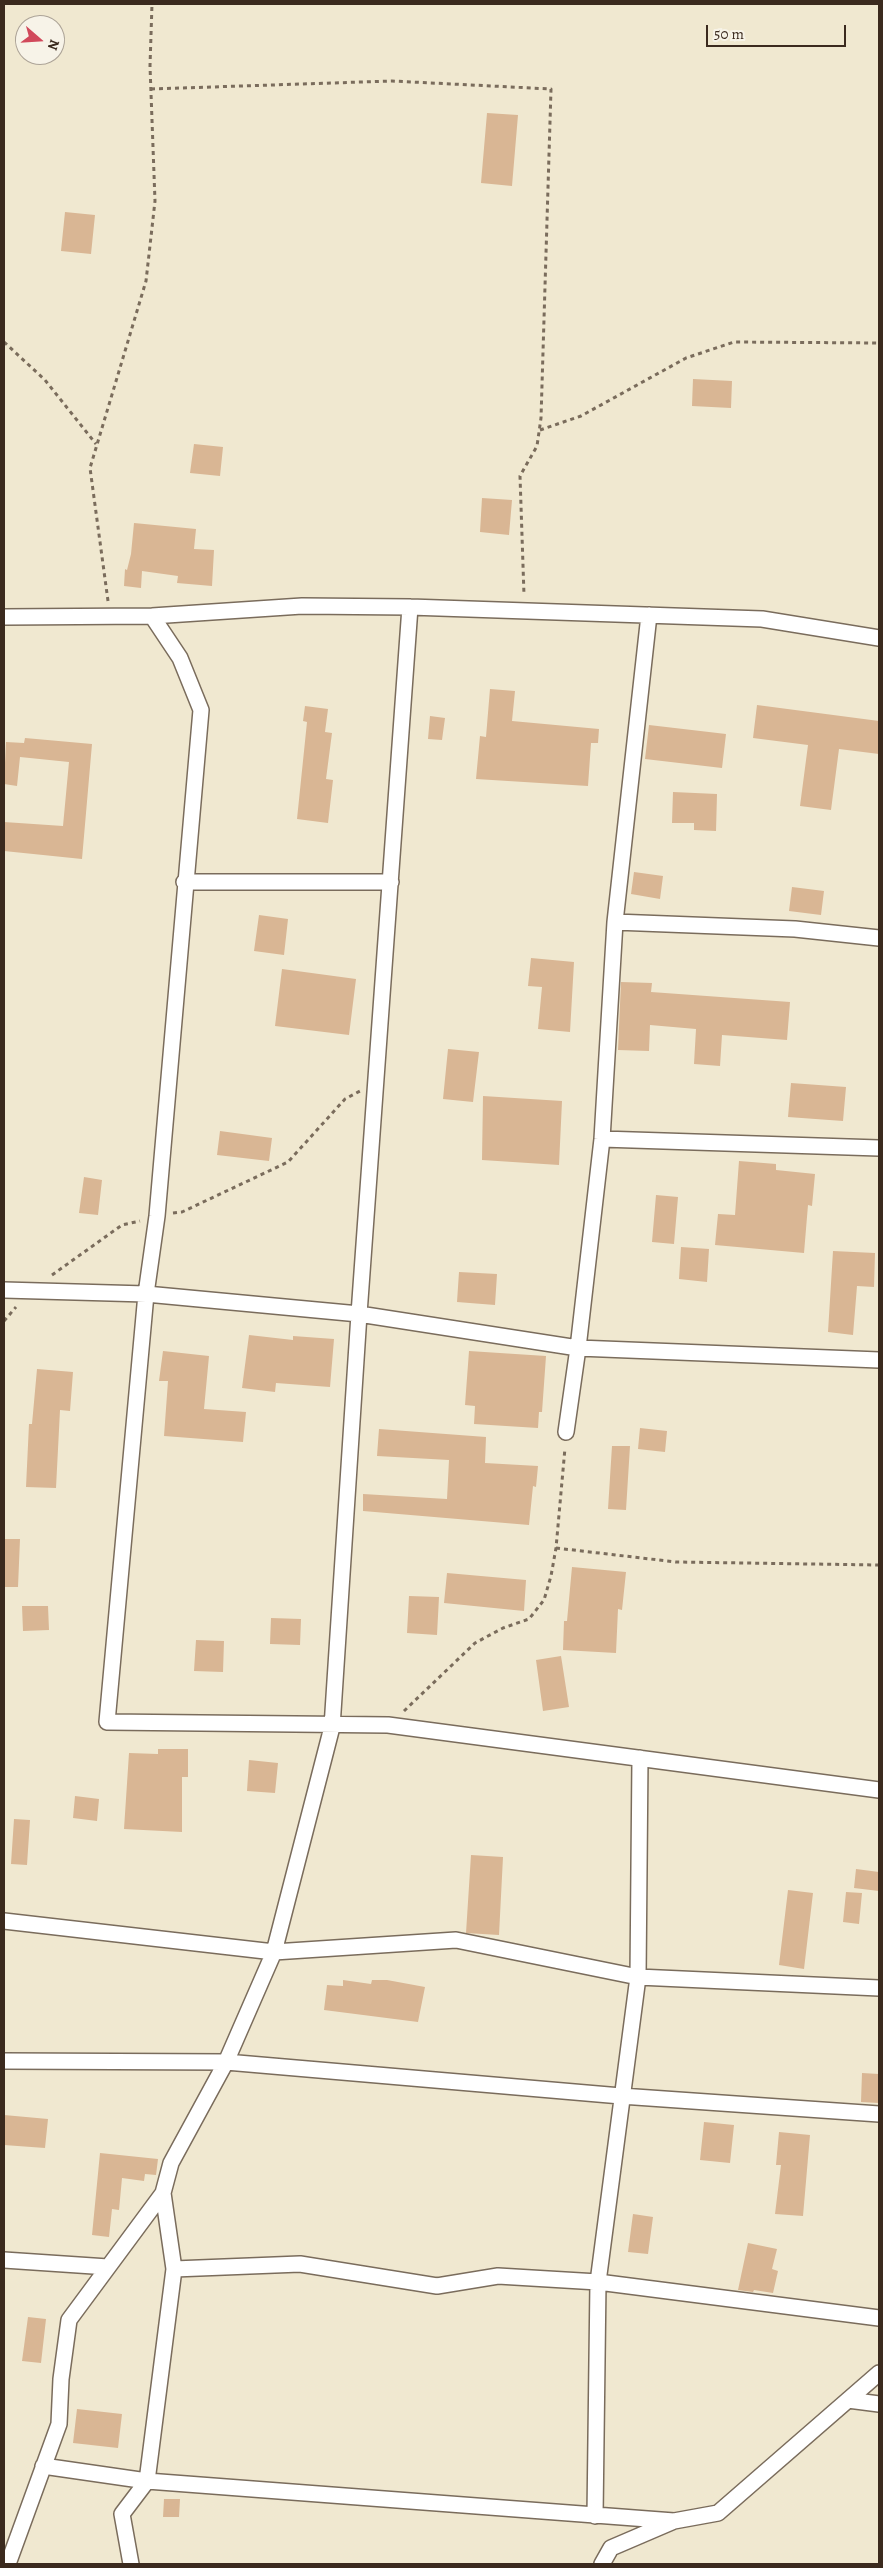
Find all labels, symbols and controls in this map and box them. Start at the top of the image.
north arrow [15,15,65,65]
scale bar [708,15,848,47]
text: 50 m [714,24,744,44]
text: N [43,37,64,53]

